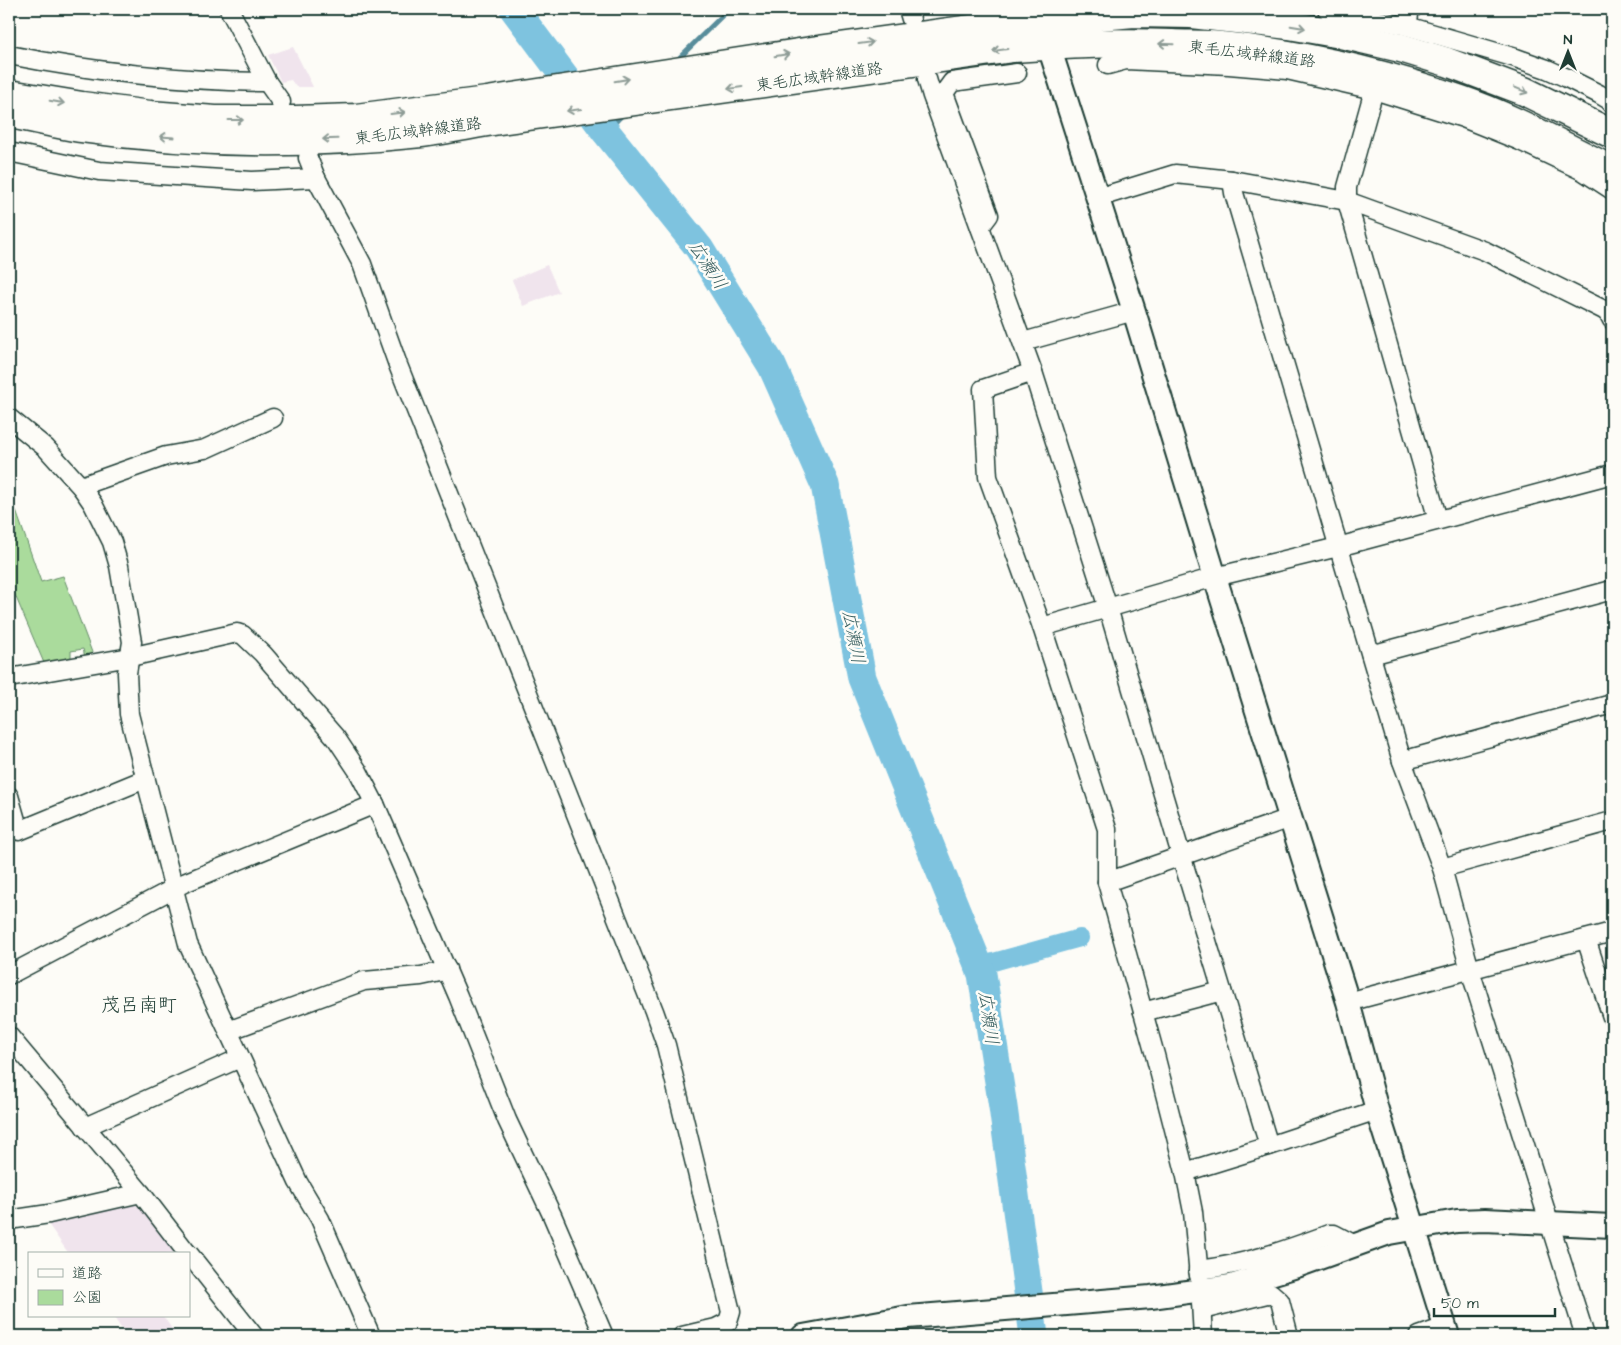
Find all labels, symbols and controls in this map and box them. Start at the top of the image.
one-way arrow [1289,22,1305,32]
north arrow [1544,28,1594,78]
text: N [1564,30,1573,50]
street label: 東毛広域幹線道路 [1187,35,1317,73]
one-way arrow [858,38,874,48]
one-way arrow [1158,39,1174,49]
one-way arrow [993,45,1009,55]
one-way arrow [774,50,790,60]
street label: 東毛広域幹線道路 [754,57,884,97]
one-way arrow [613,75,629,85]
one-way arrow [728,83,744,93]
one-way arrow [1513,86,1528,96]
one-way arrow [48,97,64,107]
one-way arrow [567,105,583,115]
one-way arrow [390,108,406,118]
street label: 東毛広域幹線道路 [353,112,483,150]
one-way arrow [227,115,243,125]
one-way arrow [159,133,175,142]
one-way arrow [322,134,338,144]
water label: 広瀬川 [682,236,733,295]
water label: 広瀬川 [836,608,871,666]
water label: 広瀬川 [972,990,1005,1047]
district label: 茂呂南町 [101,992,177,1019]
legend [28,1252,190,1318]
text: 道路 [72,1263,102,1284]
scale bar [1434,1285,1555,1317]
text: 公園 [72,1287,102,1308]
text: 50 m [1441,1293,1479,1314]

